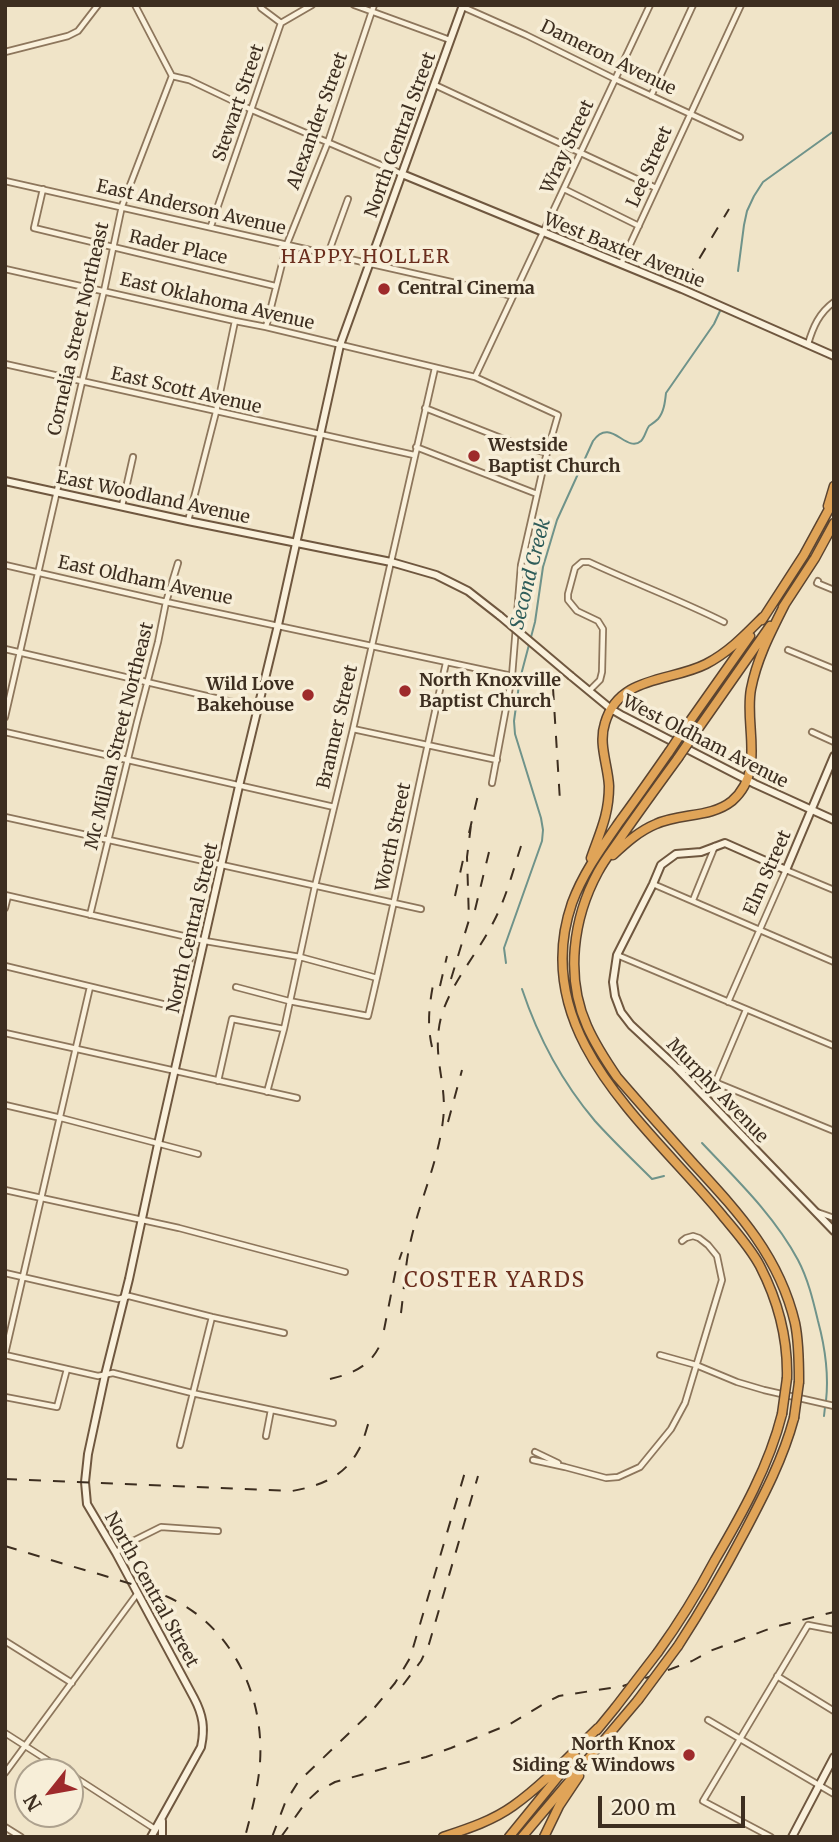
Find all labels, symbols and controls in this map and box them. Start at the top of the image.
street label: Dameron Avenue [537,16,679,100]
street label: Stewart Street [209,42,269,164]
street label: Alexander Street [283,49,353,193]
street label: North Central Street [361,50,441,220]
street label: Wray Street [537,97,599,197]
street label: Lee Street [623,123,677,211]
street label: East Anderson Avenue [94,176,288,240]
street label: West Baxter Avenue [540,209,708,293]
street label: Cornelia Street Northeast [44,220,114,438]
street label: Rader Place [127,226,229,270]
district label: HAPPY HOLLER [282,247,450,269]
street label: East Oklahoma Avenue [118,269,316,335]
place label: Central Cinema [398,278,535,300]
marker: Central Cinema [376,281,392,297]
street label: East Scott Avenue [109,363,263,419]
place label: Westside Baptist Church [488,435,620,478]
marker: Westside Baptist Church [466,448,482,464]
street label: East Woodland Avenue [54,467,252,529]
water label: Second Creek [506,516,556,632]
street label: East Oldham Avenue [56,552,234,610]
street label: Mc Millan Street Northeast [81,620,159,852]
street label: Branner Street [313,663,363,791]
place label: North Knoxville Baptist Church [419,670,561,712]
place label: Wild Love Bakehouse [197,674,294,716]
marker: North Knoxville Baptist Church [397,683,413,699]
marker: Wild Love Bakehouse [300,687,316,703]
street label: West Oldham Avenue [619,691,791,793]
street label: Worth Street [372,781,416,893]
street label: Elm Street [740,827,796,919]
street label: North Central Street [163,841,223,1015]
street label: Murphy Avenue [662,1034,772,1148]
district label: COSTER YARDS [405,1268,585,1294]
street label: North Central Street [99,1509,203,1671]
place label: North Knox Siding & Windows [512,1734,675,1776]
marker: North Knox Siding & Windows [681,1747,697,1763]
north arrow [14,1758,84,1828]
scale bar [601,1783,748,1827]
text: N [19,1790,47,1815]
text: 200 m [611,1794,676,1821]

